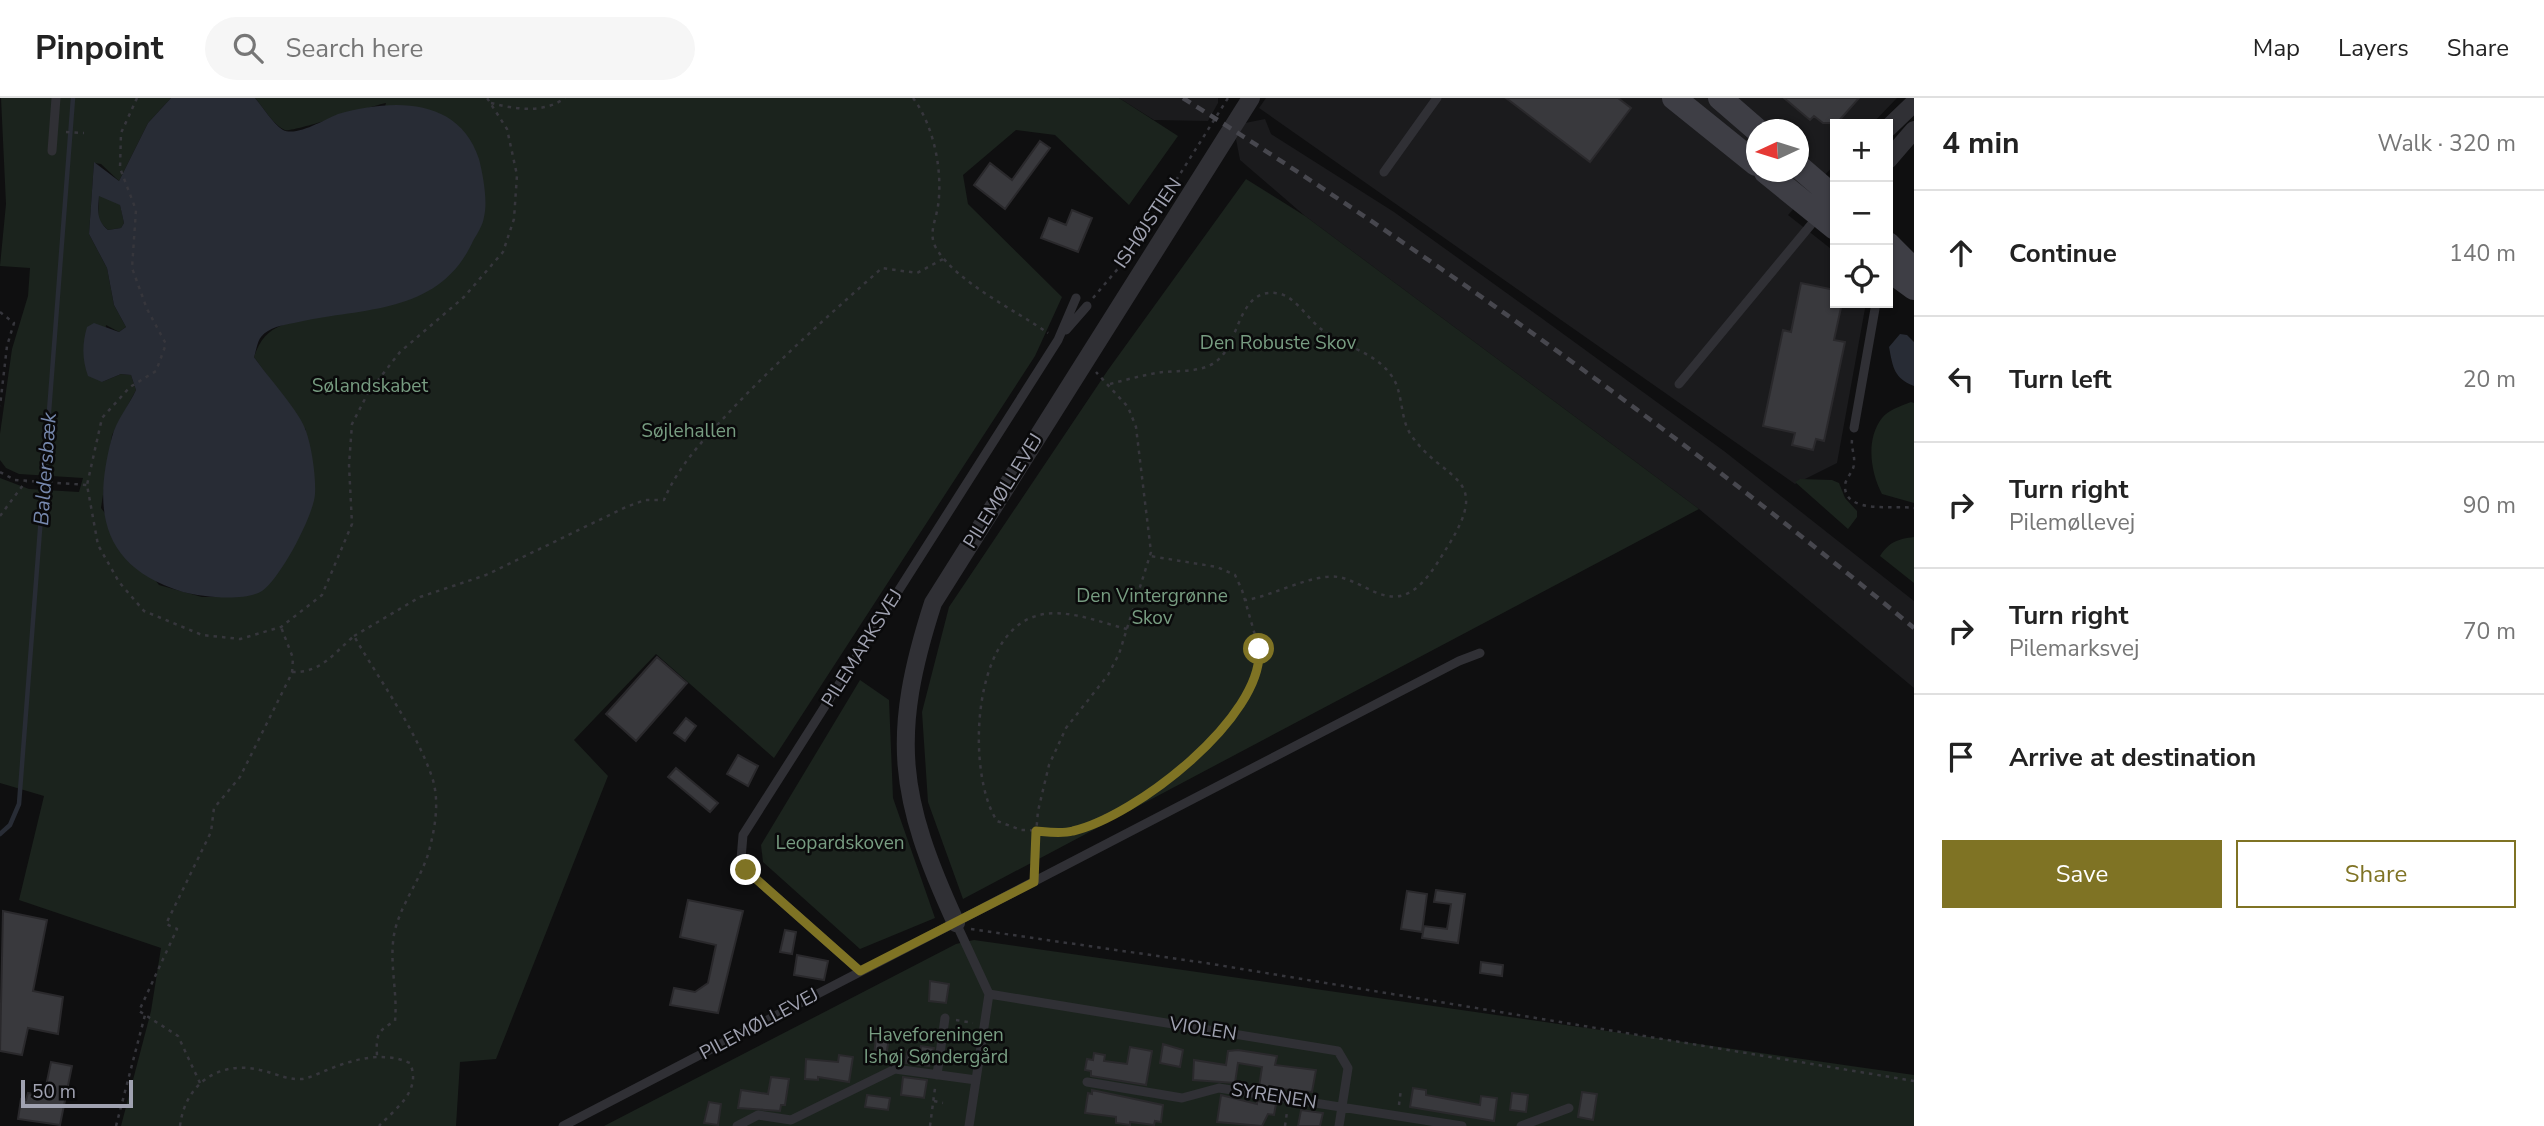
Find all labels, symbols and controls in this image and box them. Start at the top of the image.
search box [205,17,695,80]
text: Pinpoint [35,26,163,71]
icon: search [229,29,267,67]
text: Search here [285,31,423,66]
text: Map [2253,32,2300,64]
text: Layers [2338,32,2409,64]
text: Share [2447,32,2509,64]
north arrow [1746,119,1809,182]
map controls [1830,119,1893,308]
button: + [1830,119,1893,182]
text: 4 min [1942,123,2020,164]
text: Walk · 320 m [2377,128,2516,159]
street label: ISHØJSTIEN [1108,173,1188,273]
button: − [1830,182,1893,245]
icon: ahead [1942,234,1980,272]
text: Continue [2009,236,2117,271]
text: 140 m [2449,238,2516,269]
button: locate [1830,245,1893,308]
park label: Den Robuste Skov [1200,330,1356,356]
icon: left [1942,360,1980,398]
text: Turn left [2009,362,2112,397]
text: 20 m [2463,364,2516,395]
park label: Sølandskabet [312,373,428,399]
water label: Baldersbæk [27,411,63,526]
park label: Søjlehallen [641,418,737,444]
street label: PILEMØLLEVEJ [957,429,1049,553]
text: Turn right [2009,472,2128,507]
icon: right [1942,486,1980,524]
text: 90 m [2463,490,2516,521]
text: Pilemøllevej [2009,507,2135,538]
park label: Den Vintergrønne Skov [1076,583,1228,631]
street label: PILEMARKSVEJ [815,584,909,712]
text: Turn right [2009,598,2128,633]
icon: right [1942,612,1980,650]
text: 70 m [2463,616,2516,647]
route start [1243,633,1274,664]
text: Pilemarksvej [2009,633,2139,664]
icon: arrive [1942,738,1980,776]
text: Arrive at destination [2009,740,2256,775]
park label: Leopardskoven [775,830,905,856]
button: Save [1942,840,2222,908]
button: Share [2236,840,2516,908]
route end [730,854,761,885]
street label: PILEMØLLEVEJ [695,982,823,1066]
street label: VIOLEN [1166,1011,1239,1047]
park label: Haveforeningen Ishøj Søndergård [864,1022,1008,1070]
street label: SYRENEN [1229,1076,1319,1116]
scale bar [21,1077,133,1109]
text: 50 m [32,1079,76,1105]

